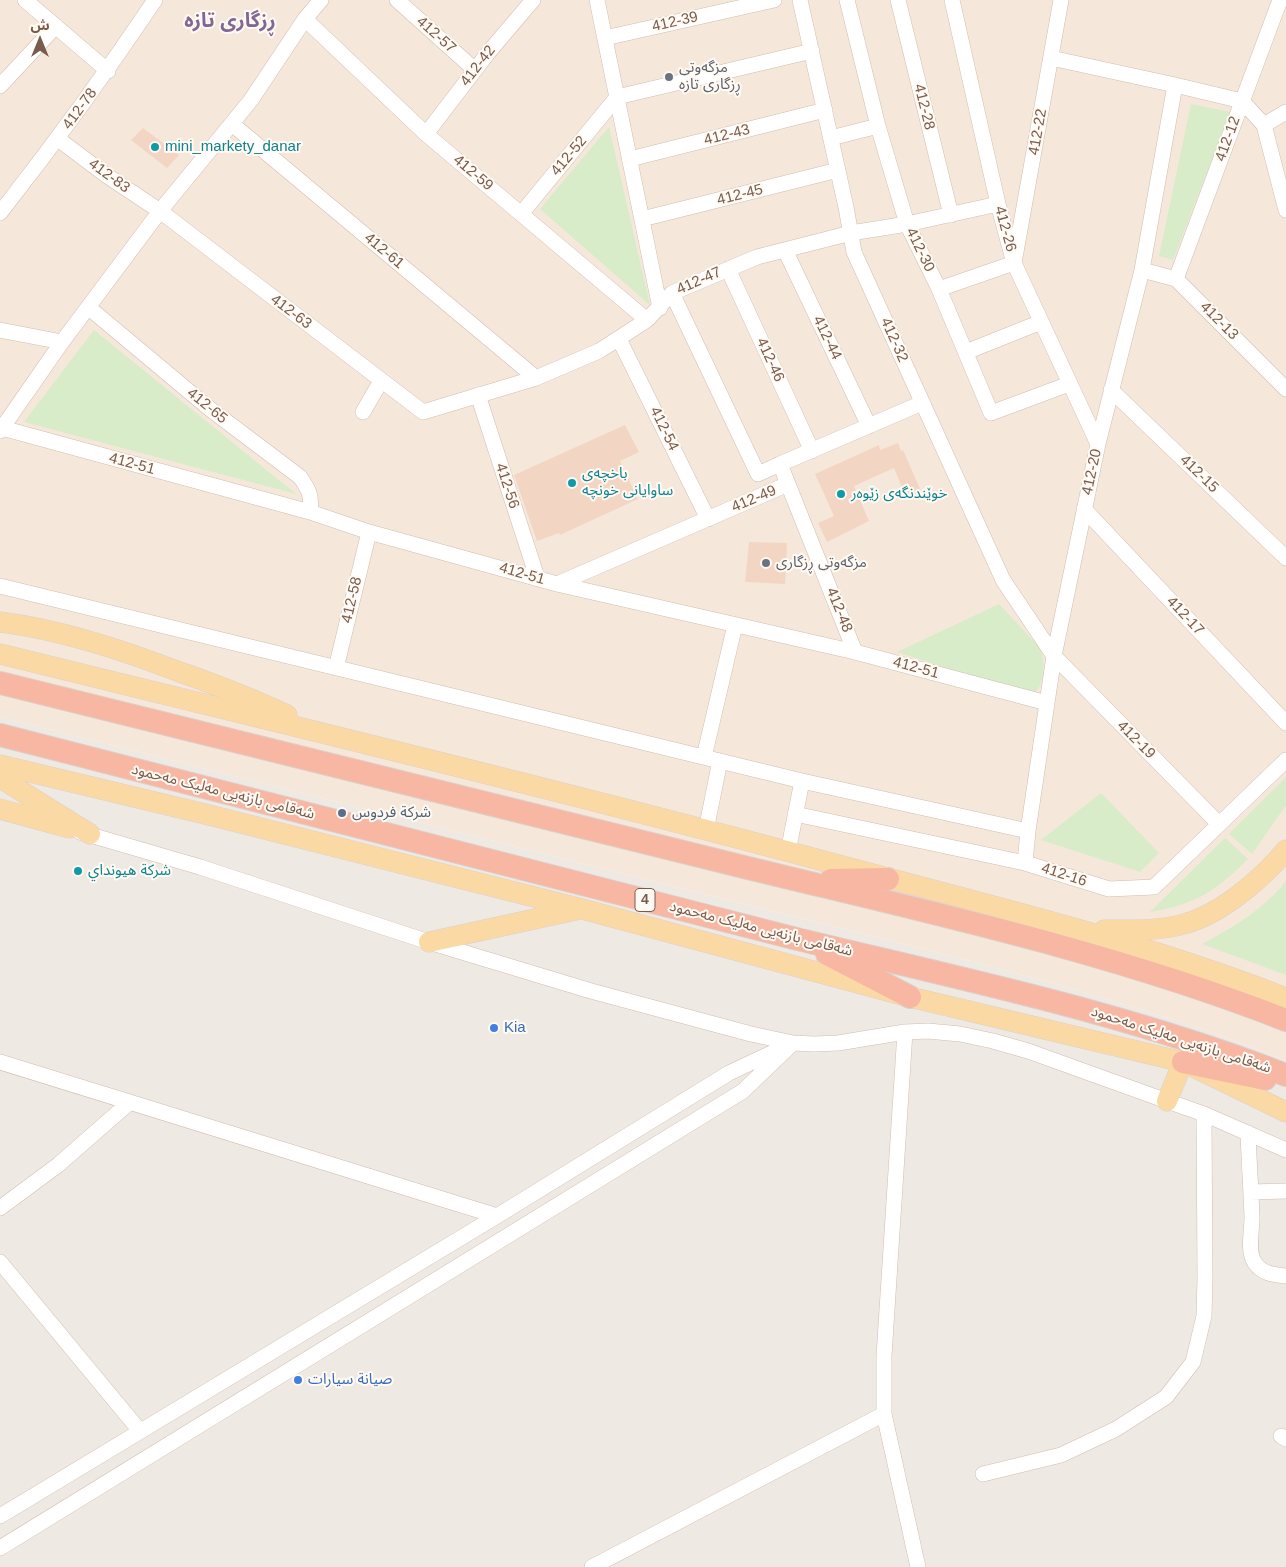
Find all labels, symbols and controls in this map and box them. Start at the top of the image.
street label: 412-39 [650,8,700,36]
district label: ڕزگاری تازە [184,9,276,33]
street label: 412-57 [413,13,459,57]
north arrow [15,15,65,65]
text: ش [30,17,50,33]
street label: 412-42 [457,42,499,90]
place label: مزگەوتی ڕزگاری تازە [679,59,741,94]
marker: مزگەوتی ڕزگاری تازە [663,71,675,83]
street label: 412-28 [910,82,938,132]
street label: 412-78 [59,85,101,133]
street label: 412-22 [1025,107,1051,157]
street label: 412-12 [1212,114,1244,164]
street label: 412-43 [702,121,752,149]
street label: 412-52 [547,132,591,180]
place label: mini_markety_danar [165,138,301,156]
marker: mini_markety_danar [149,141,161,153]
street label: 412-59 [449,151,497,195]
street label: 412-83 [85,155,133,197]
street label: 412-45 [715,181,765,209]
street label: 412-26 [990,204,1020,254]
street label: 412-30 [902,225,938,275]
street label: 412-61 [360,229,408,273]
street label: 412-47 [674,263,724,299]
street label: 412-63 [267,291,315,333]
street label: 412-13 [1196,298,1242,344]
street label: 412-44 [809,313,845,363]
street label: 412-32 [876,315,912,365]
street label: 412-46 [752,335,788,385]
street label: 412-65 [183,384,231,428]
street label: 412-54 [646,404,682,454]
street label: 412-20 [1078,447,1106,497]
street label: 412-51 [107,449,157,479]
street label: 412-15 [1176,451,1222,497]
street label: 412-56 [491,461,523,511]
place label: باخچەی ساوایانی خونچە [582,465,673,500]
marker: باخچەی ساوایانی خونچە [566,477,578,489]
street label: 412-49 [729,482,779,516]
place label: خوێندنگەی زێوەر [851,485,947,503]
marker: خوێندنگەی زێوەر [835,488,847,500]
place label: مزگەوتی ڕزگاری [776,554,867,572]
marker: مزگەوتی ڕزگاری [760,557,772,569]
street label: 412-51 [497,559,547,589]
street label: 412-58 [338,575,366,625]
street label: 412-48 [822,585,856,635]
street label: 412-17 [1162,593,1208,639]
street label: 412-51 [891,653,941,683]
street label: 412-19 [1113,717,1159,763]
street label: شەقامی بازنەیی مەلیک مەحمود [130,761,316,823]
place label: شركة فردوس [352,804,431,822]
marker: شركة فردوس [336,807,348,819]
street label: 412-16 [1039,859,1089,891]
place label: شركة هيونداي [88,862,171,880]
marker: شركة هيونداي [72,865,84,877]
road number: 4 [635,888,655,912]
street label: شەقامی بازنەیی مەلیک مەحمود [668,898,854,960]
street label: شەقامی بازنەیی مەلیک مەحمود [1089,1002,1273,1078]
place label: Kia [504,1019,526,1037]
marker: Kia [488,1022,500,1034]
place label: صيانة سيارات [308,1371,392,1389]
marker: صيانة سيارات [292,1374,304,1386]

